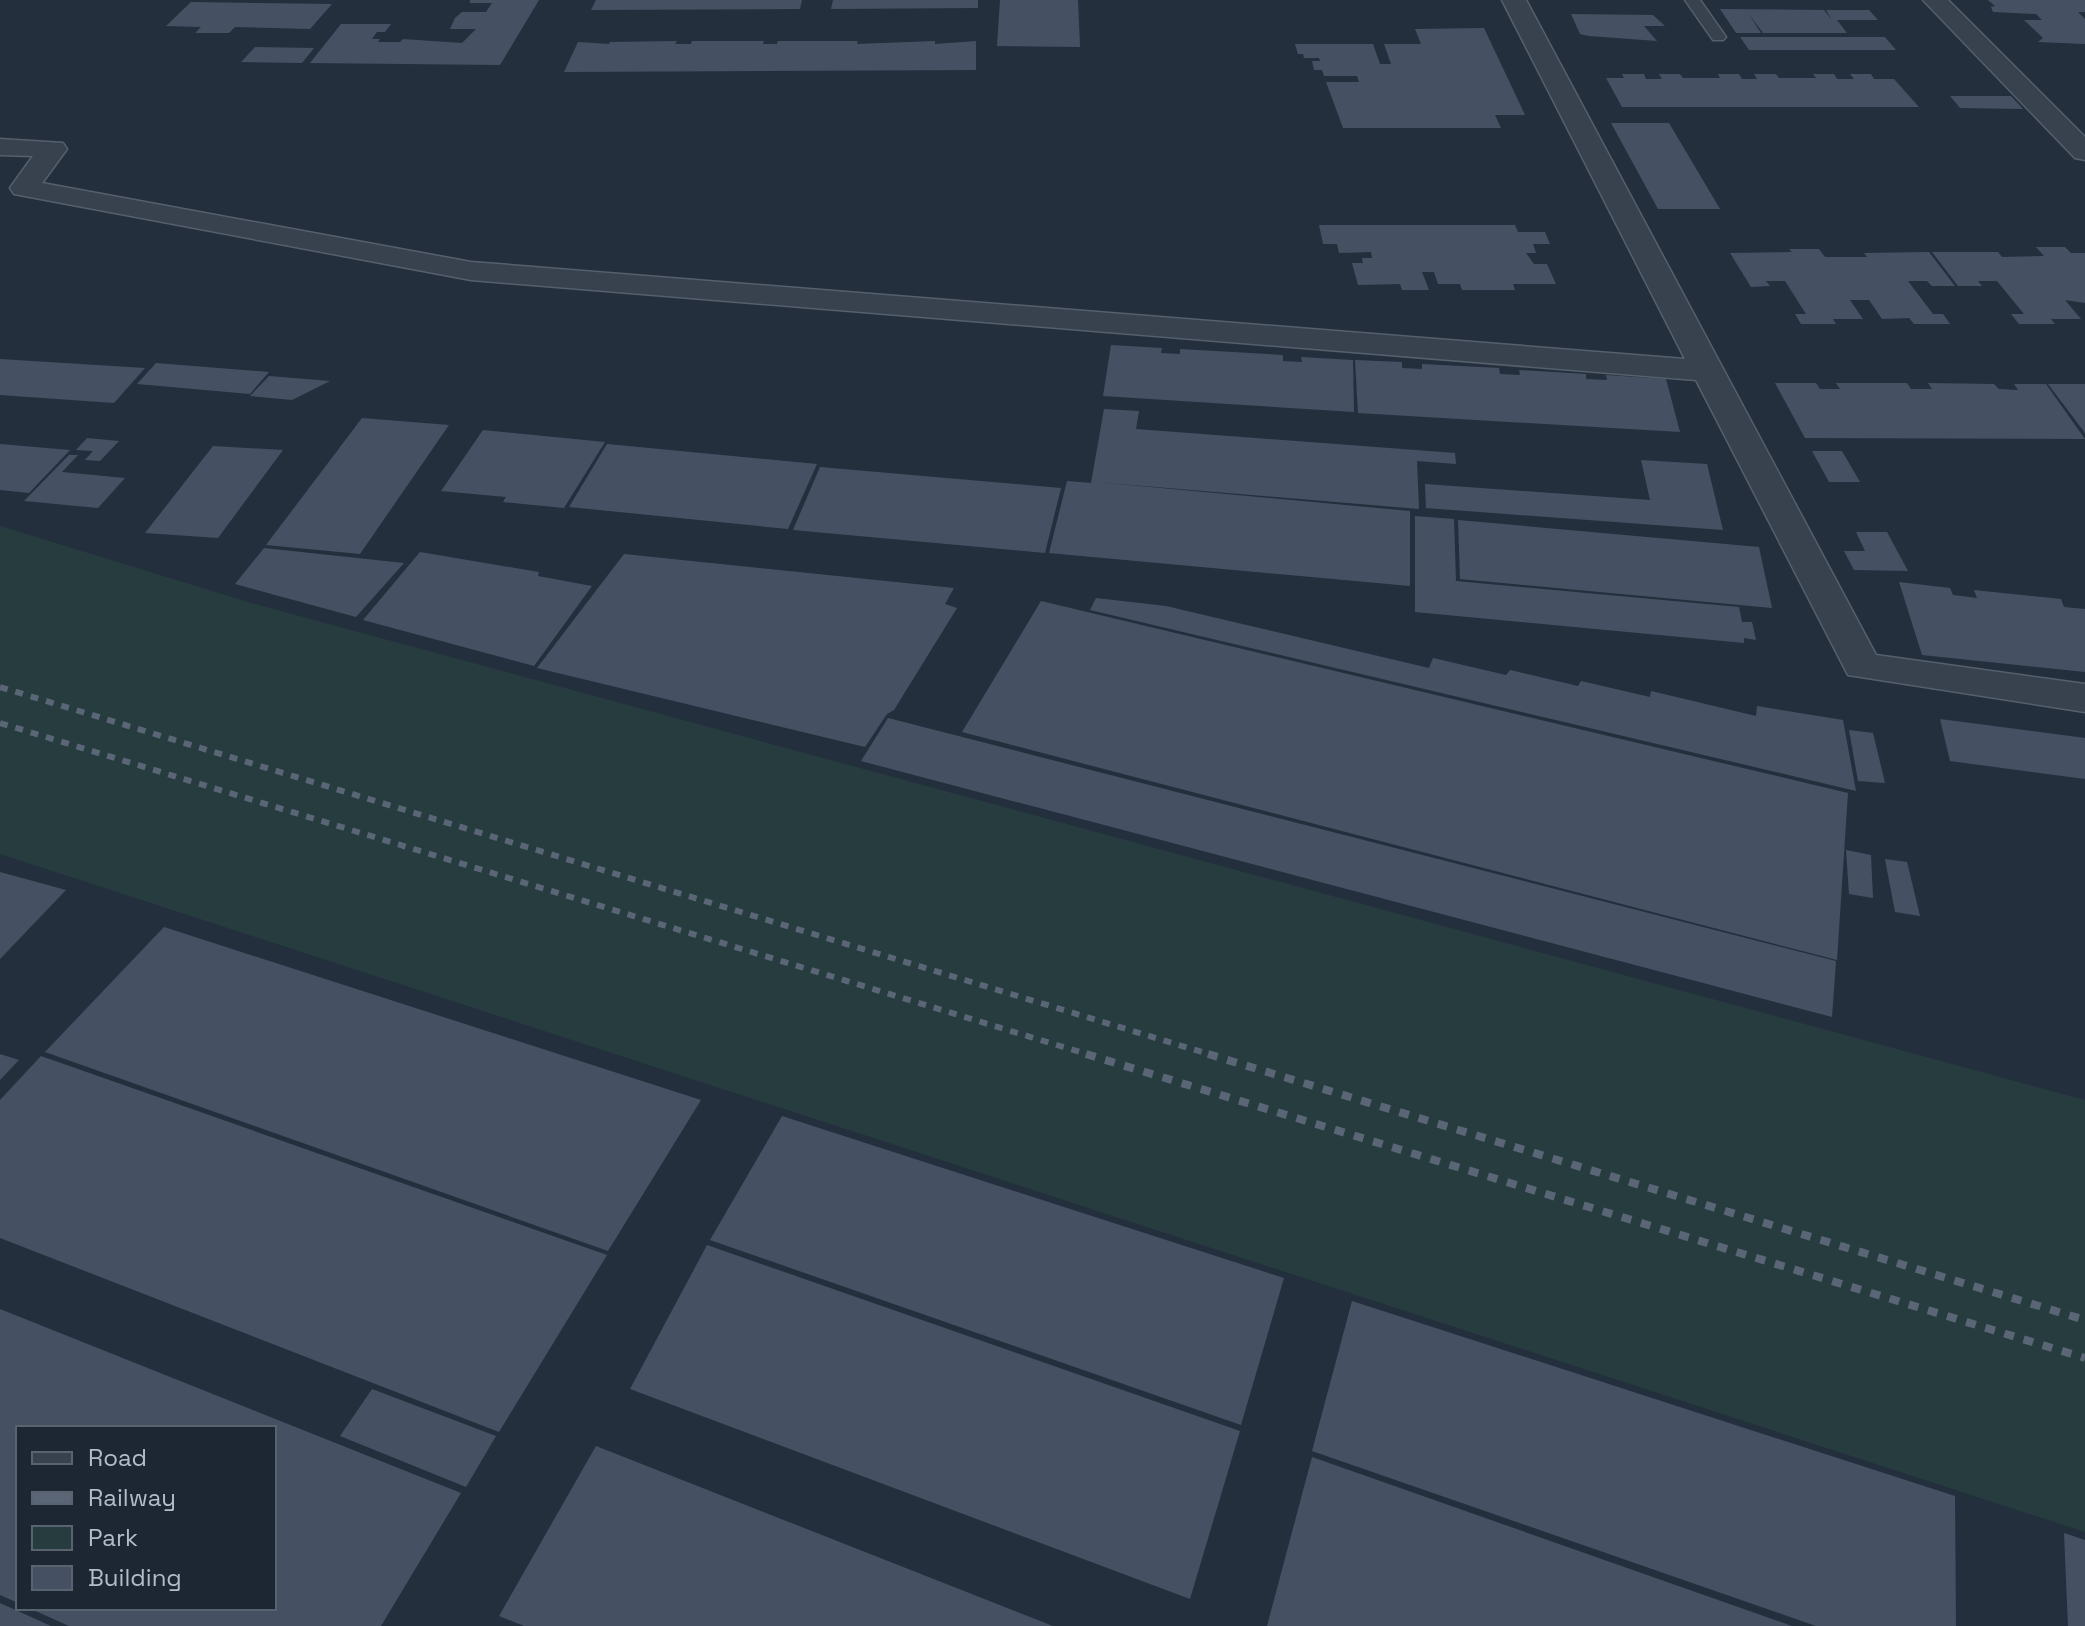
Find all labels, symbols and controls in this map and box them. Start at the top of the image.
legend [16,1426,276,1610]
text: Road [88,1442,147,1473]
text: Railway [88,1482,176,1513]
text: Park [88,1522,138,1553]
text: Building [88,1562,182,1593]

